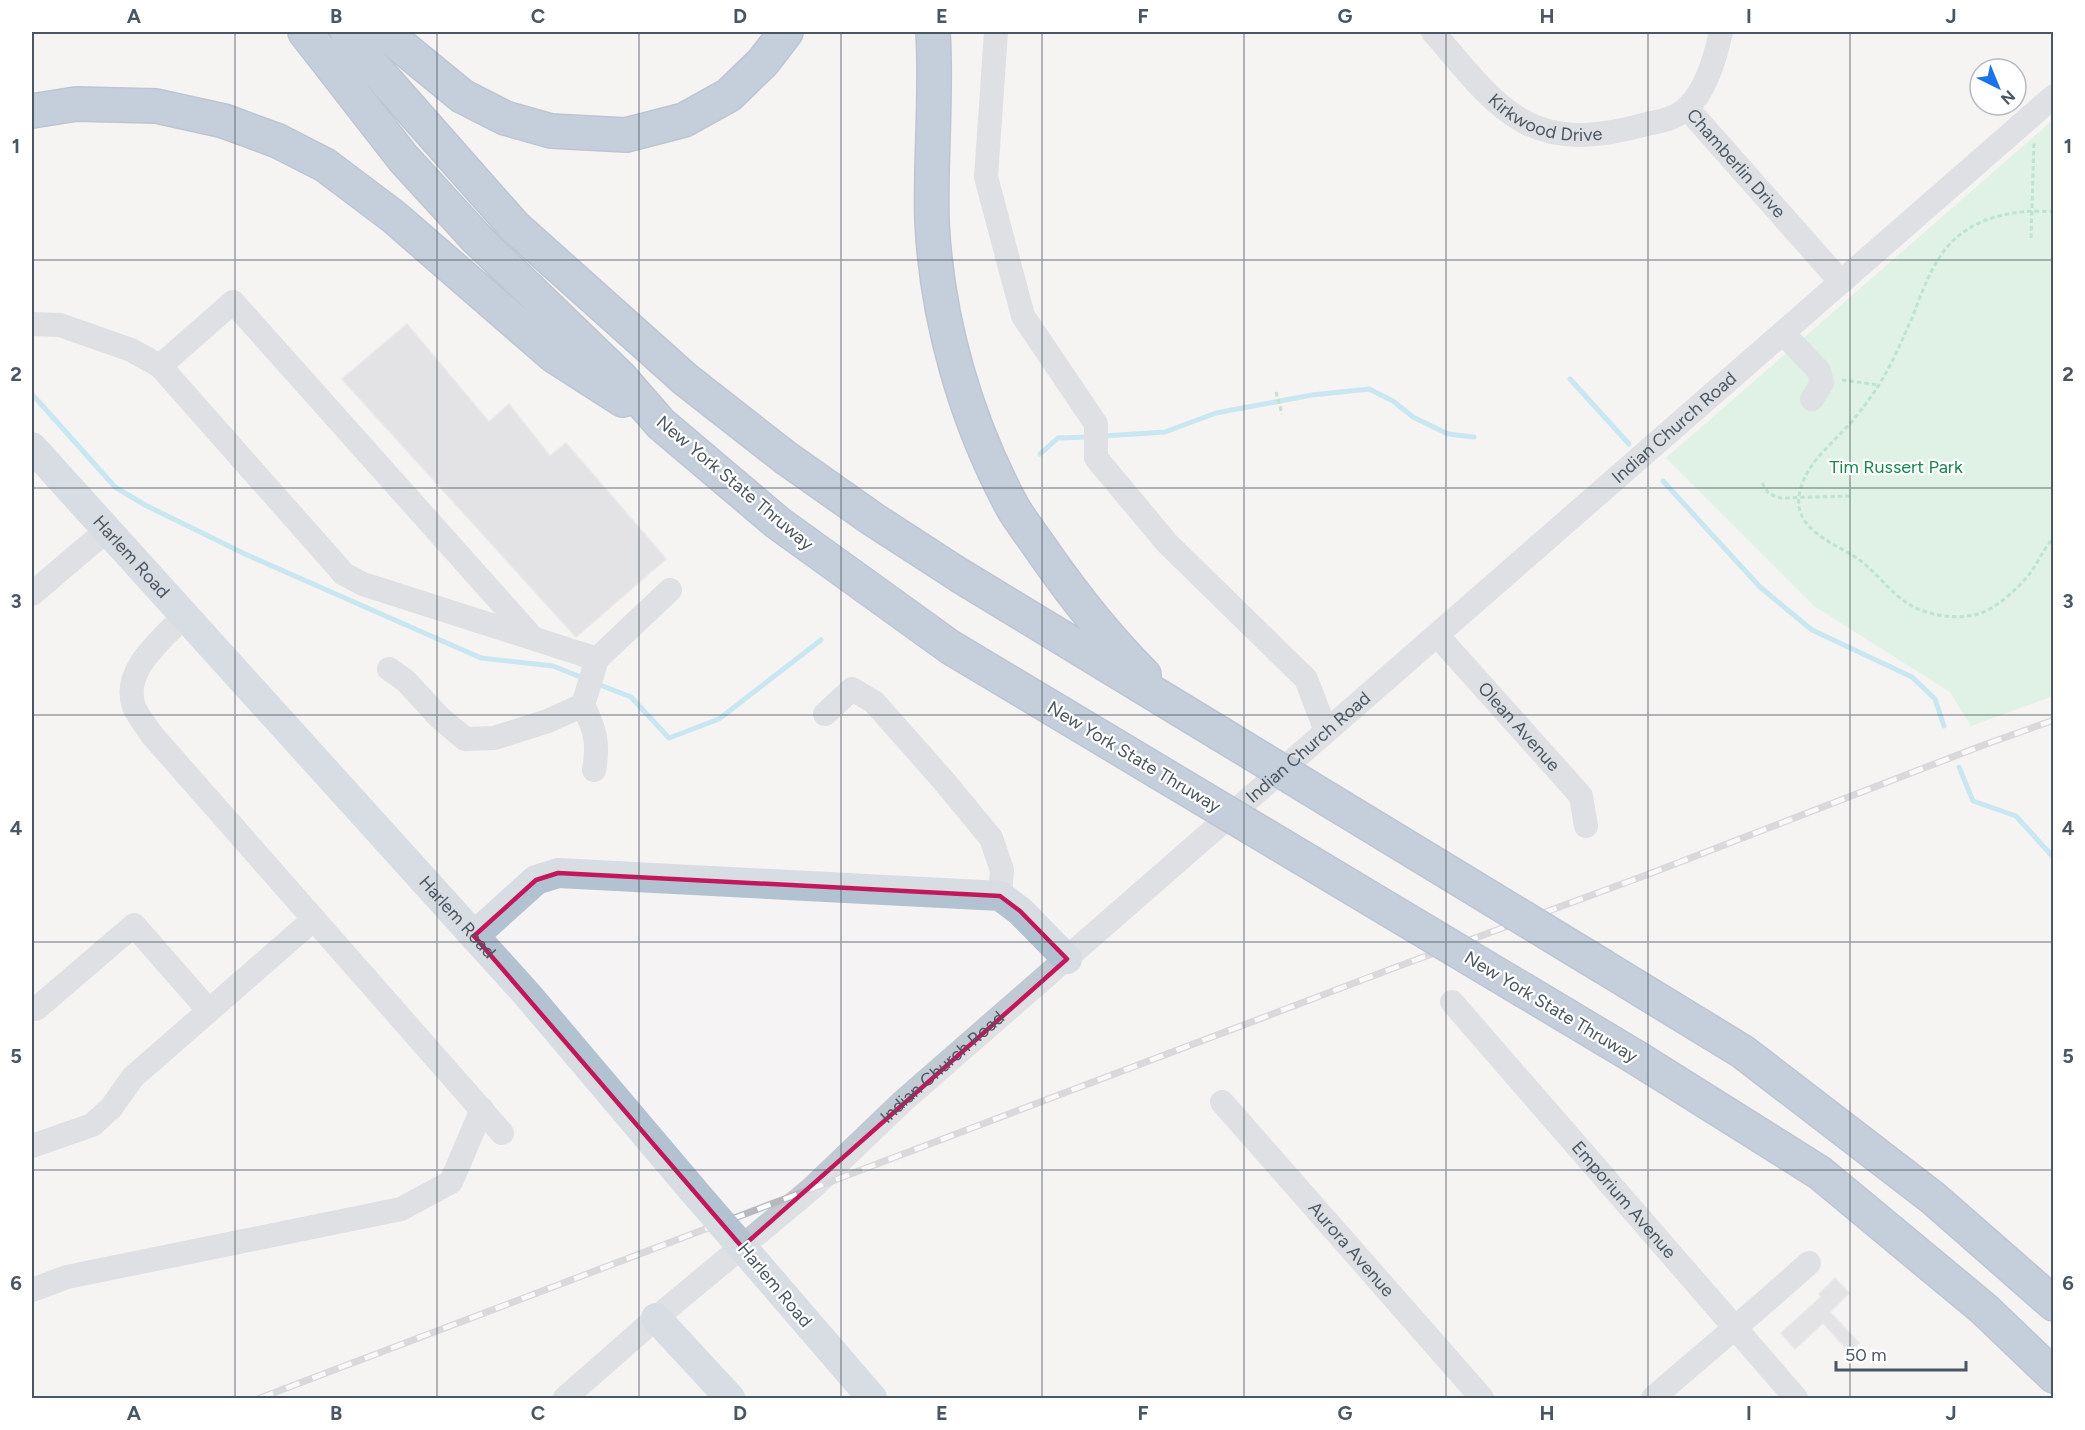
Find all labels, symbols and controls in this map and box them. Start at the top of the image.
text: A [127,4,142,28]
text: B [330,4,342,28]
text: C [531,4,545,28]
text: D [733,4,747,28]
text: E [936,4,948,28]
text: F [1137,4,1149,28]
text: G [1338,4,1353,28]
text: H [1540,4,1555,28]
text: I [1746,4,1752,28]
text: J [1945,4,1957,28]
north arrow [1968,57,2028,117]
text: N [1997,86,2019,109]
street label: Kirkwood Drive [1484,89,1603,146]
street label: Chamberlin Drive [1682,104,1790,223]
text: 1 [12,134,20,158]
text: 1 [2064,134,2072,158]
text: 2 [10,362,22,386]
text: 2 [2062,362,2074,386]
street label: Indian Church Road [1607,367,1741,488]
street label: New York State Thruway [652,411,818,555]
park label: Tim Russert Park [1829,456,1963,478]
street label: Harlem Road [88,511,174,603]
text: 3 [10,589,22,613]
text: 3 [2062,589,2074,613]
street label: Olean Avenue [1473,677,1565,776]
street label: Indian Church Road [1241,687,1375,808]
street label: New York State Thruway [1043,697,1225,818]
text: 4 [10,816,23,840]
text: 4 [2062,816,2075,840]
street label: Harlem Road [414,871,500,963]
street label: New York State Thruway [1460,947,1642,1068]
street label: Indian Church Road [876,1007,1009,1128]
text: 5 [10,1044,22,1068]
text: 5 [2062,1044,2074,1068]
street label: Emporium Avenue [1567,1137,1681,1263]
street label: Aurora Avenue [1304,1197,1399,1302]
street label: Harlem Road [733,1238,817,1332]
text: 6 [10,1271,22,1295]
text: 6 [2062,1271,2074,1295]
scale bar [1836,1334,1966,1372]
text: 50 m [1845,1344,1887,1366]
text: A [127,1401,142,1425]
text: B [330,1401,342,1425]
text: C [531,1401,545,1425]
text: D [733,1401,747,1425]
text: E [936,1401,948,1425]
text: F [1137,1401,1149,1425]
text: G [1338,1401,1353,1425]
text: H [1540,1401,1555,1425]
text: I [1746,1401,1752,1425]
text: J [1945,1401,1957,1425]

